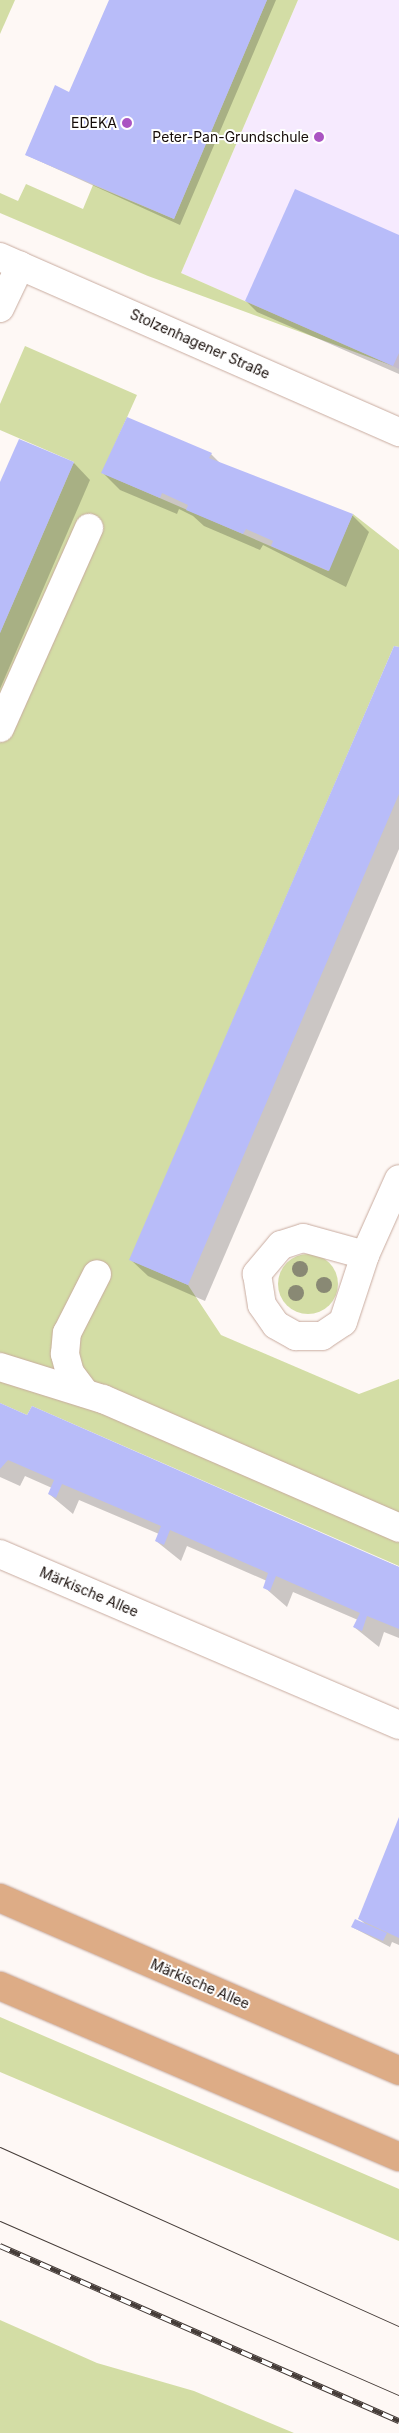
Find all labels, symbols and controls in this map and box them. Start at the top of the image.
place label: EDEKA [71,115,117,131]
marker: EDEKA [121,117,133,129]
place label: Peter-Pan-Grundschule [152,129,309,145]
marker: Peter-Pan-Grundschule [313,131,325,143]
street label: Stolzenhagener Straße [128,306,272,382]
street label: Märkische Allee [37,1564,141,1620]
street label: Märkische Allee [148,1956,252,2012]

